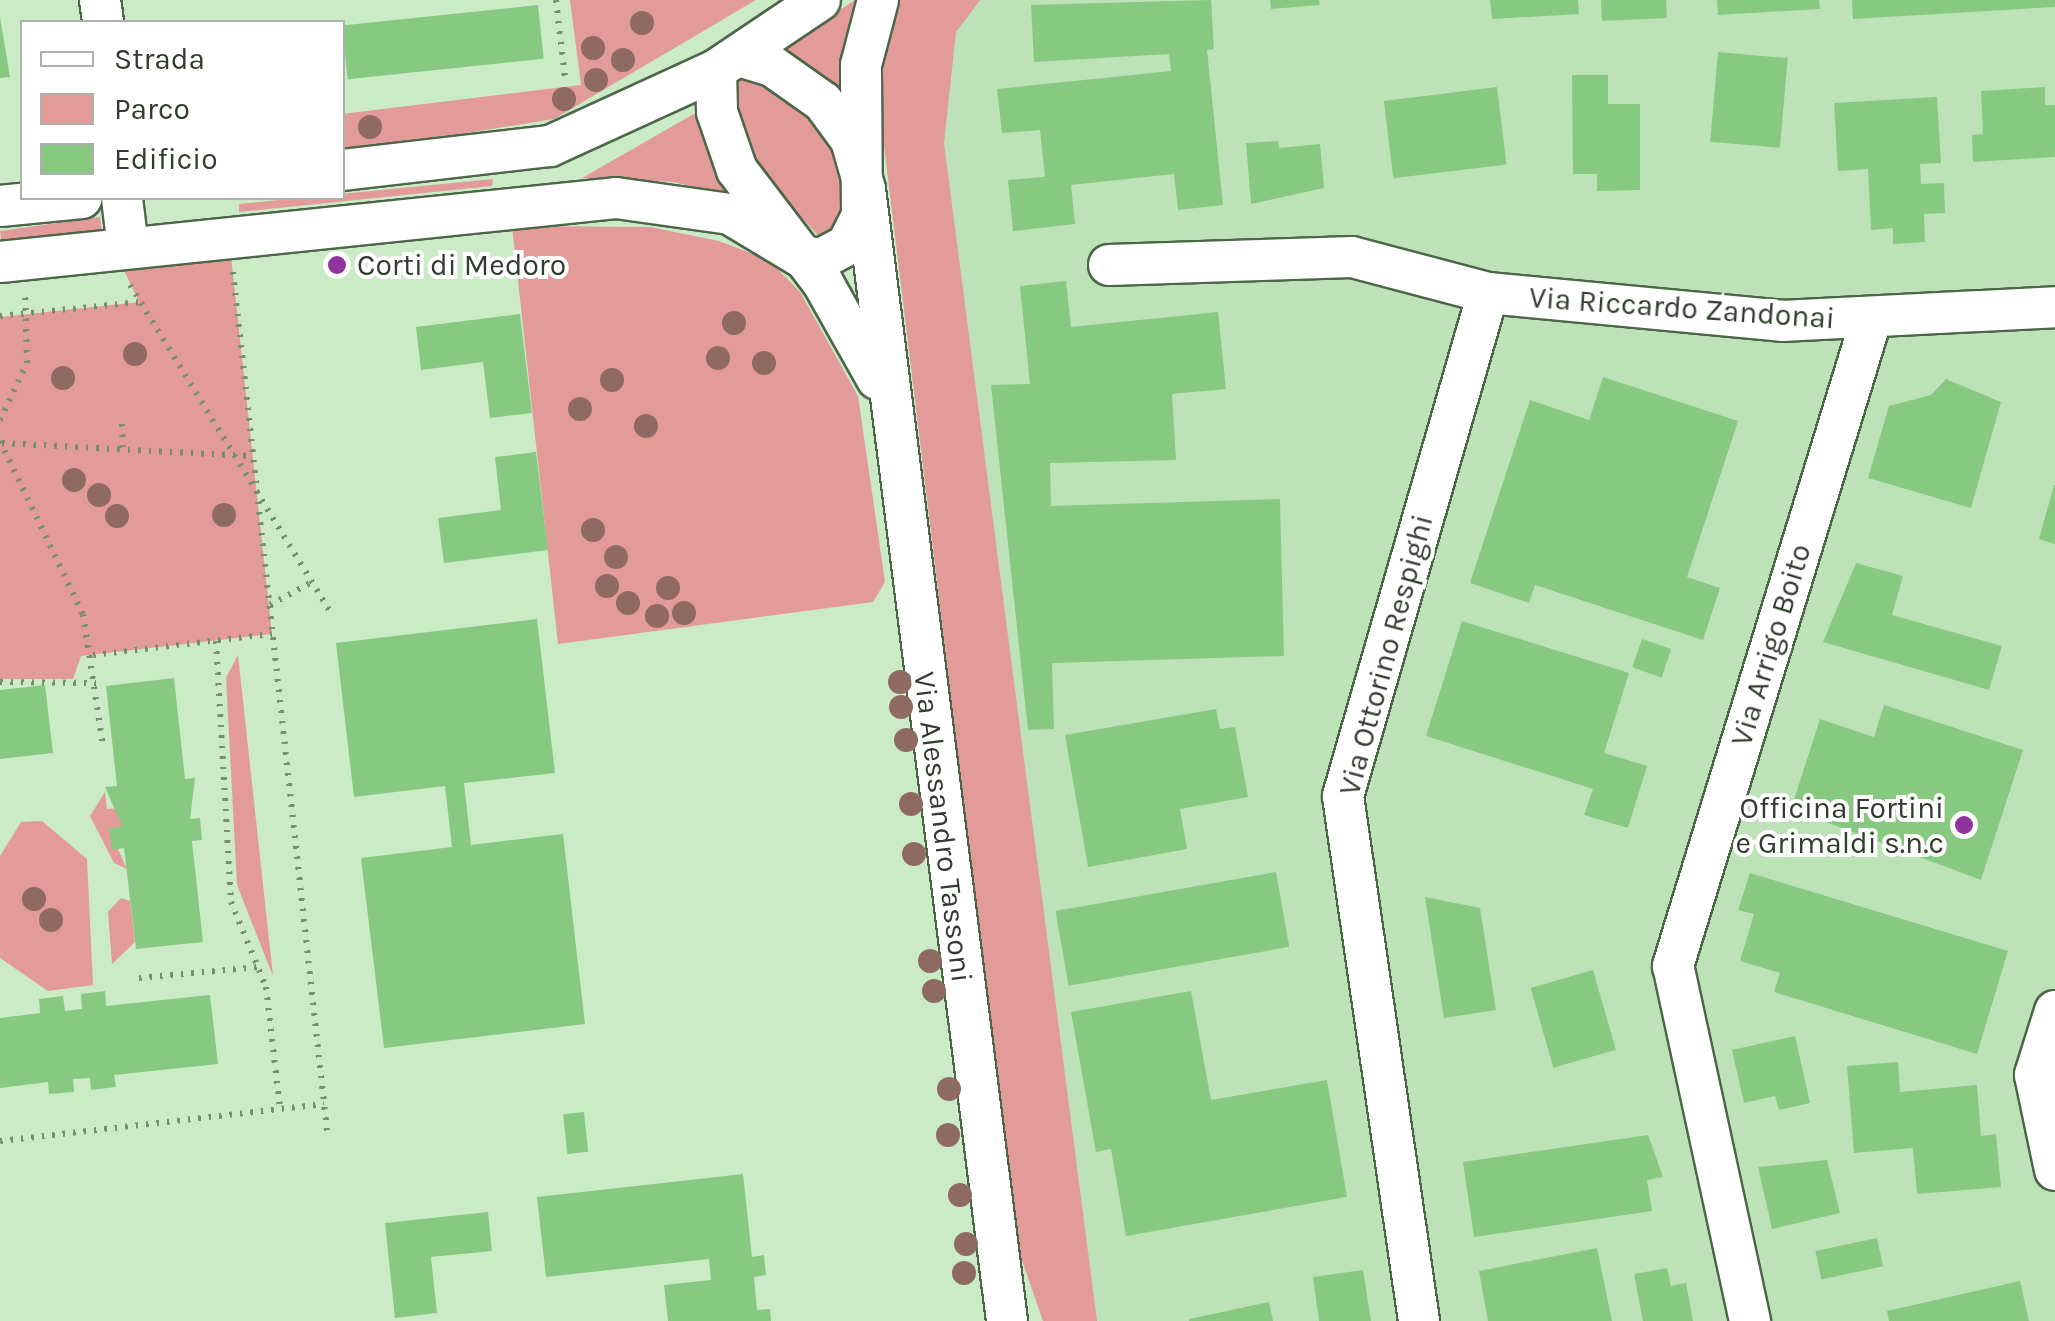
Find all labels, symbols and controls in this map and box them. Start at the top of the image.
legend [20,20,345,200]
text: Strada [114,41,205,77]
text: Parco [114,91,190,127]
text: Edificio [114,141,218,177]
place label: Corti di Medoro [357,247,566,283]
marker: Corti di Medoro [326,254,348,276]
street label: Via Riccardo Zandonai [1528,279,1836,337]
street label: Via Ottorino Respighi [1331,511,1441,799]
street label: Via Arrigo Boito [1723,540,1819,750]
street label: Via Alessandro Tassoni [906,670,980,984]
place label: Officina Fortini e Grimaldi s.n.c [1735,790,1944,860]
marker: Officina Fortini e Grimaldi s.n.c [1953,814,1975,836]

